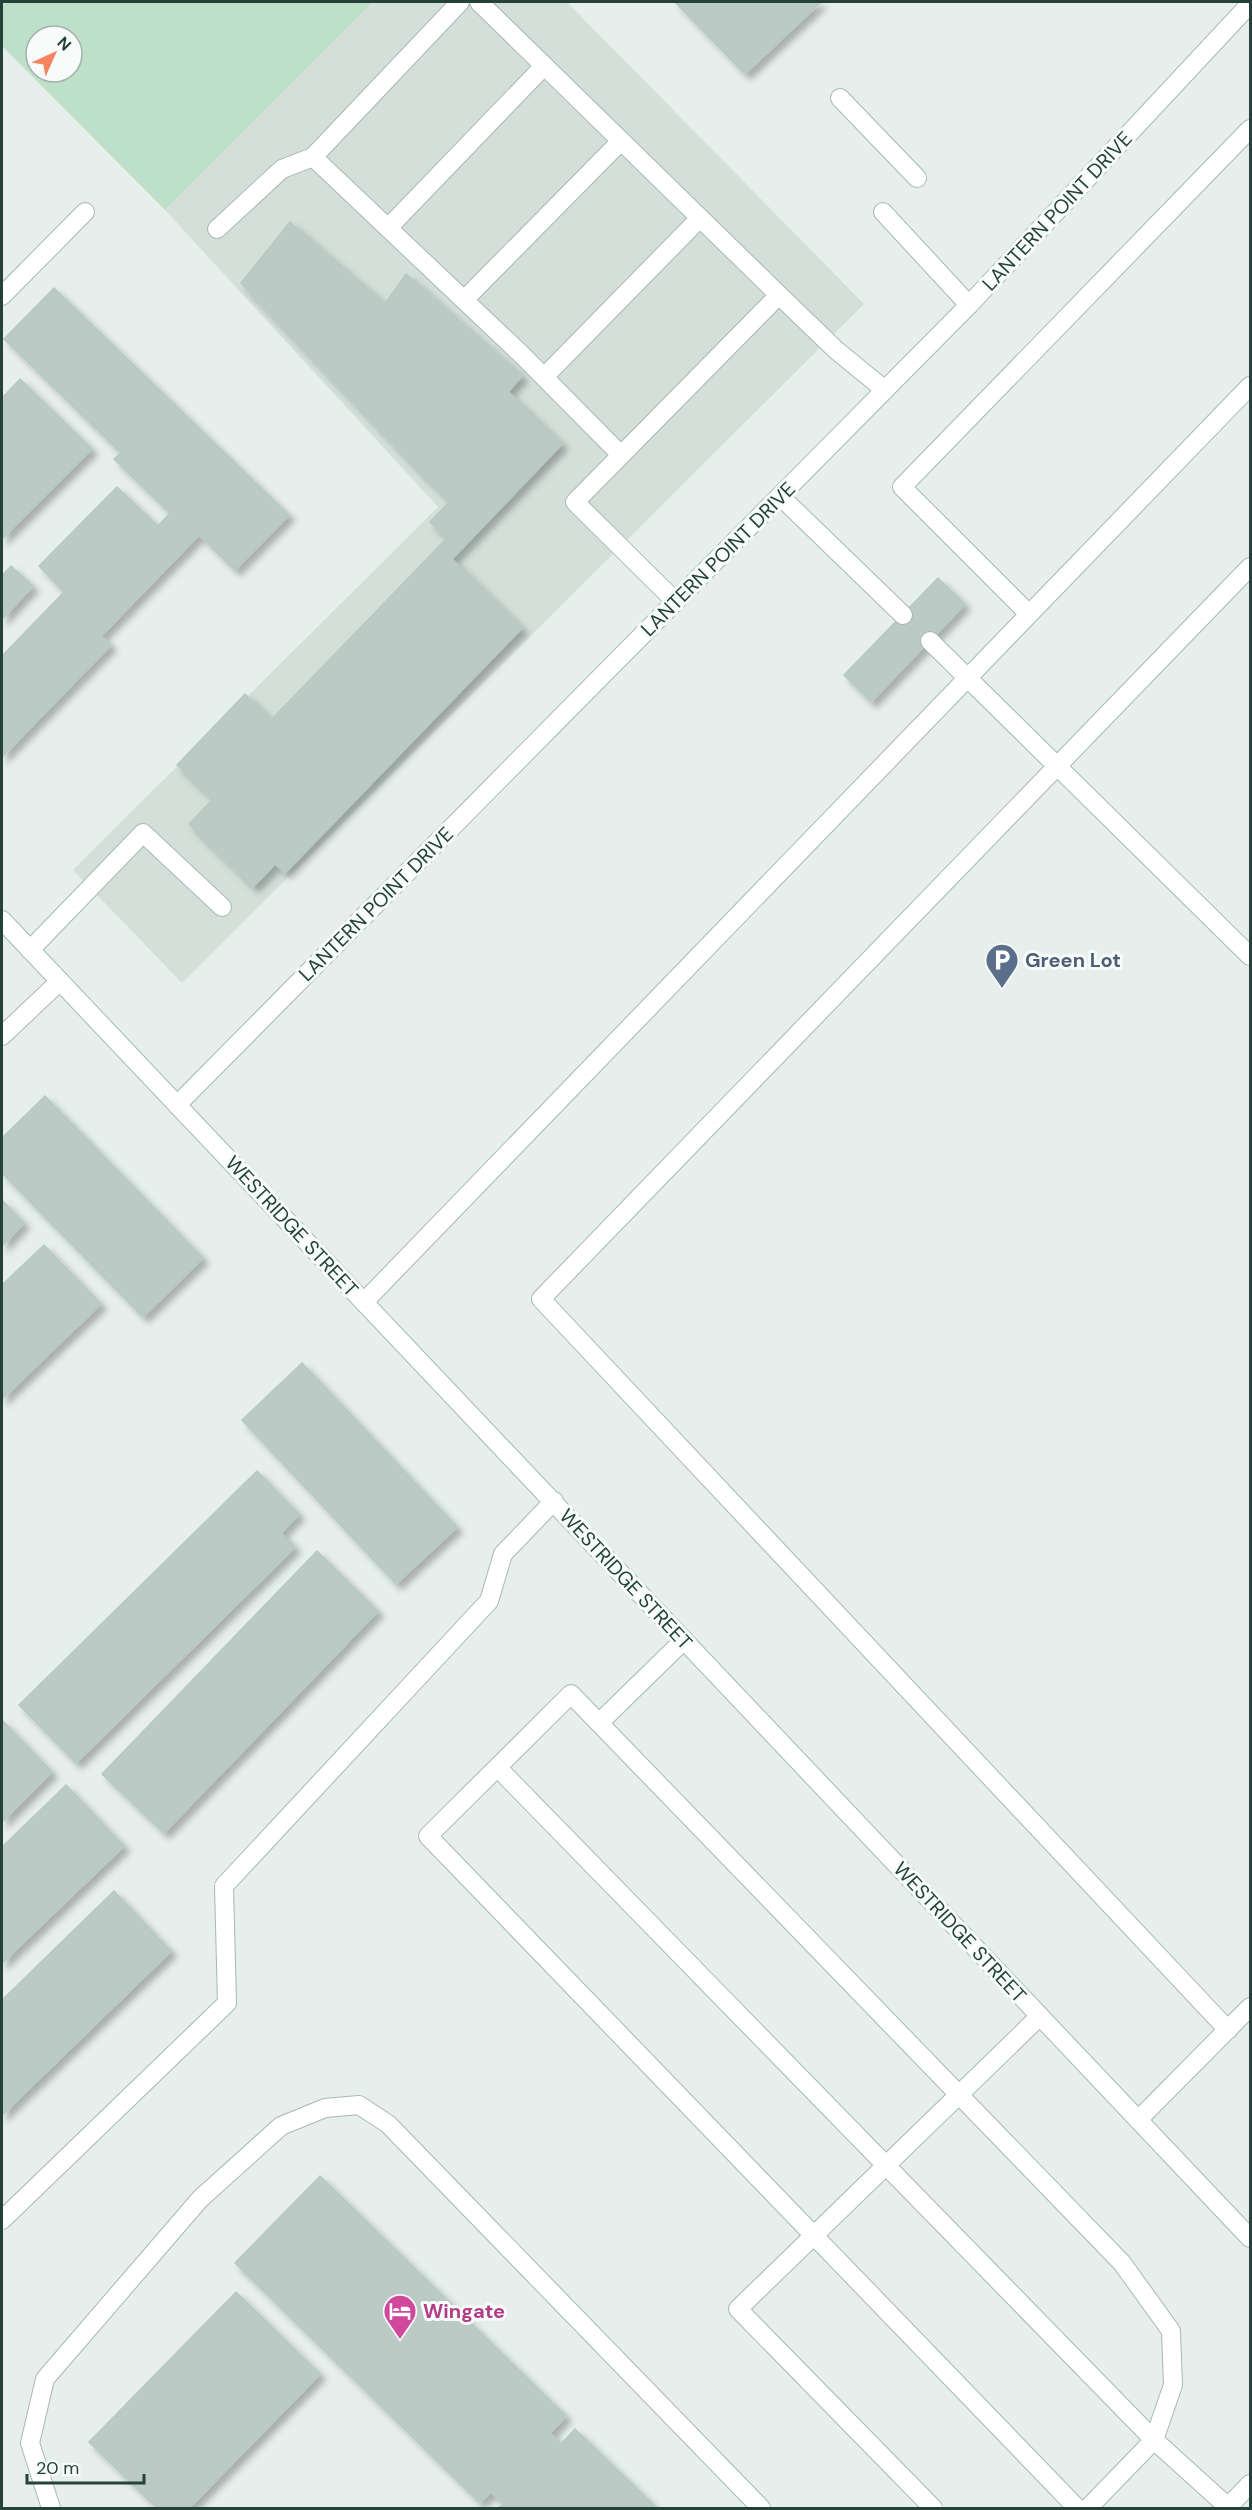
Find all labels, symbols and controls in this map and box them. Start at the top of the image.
north arrow [24,24,84,84]
text: N [53,32,76,55]
street label: LANTERN POINT DRIVE [976,126,1138,296]
street label: LANTERN POINT DRIVE [635,476,801,642]
street label: LANTERN POINT DRIVE [293,821,459,987]
parking icon: Green Lot [984,942,1020,989]
place label: Green Lot [1025,947,1121,973]
street label: WESTRIDGE STREET [220,1150,364,1302]
street label: WESTRIDGE STREET [554,1503,698,1655]
street label: WESTRIDGE STREET [888,1856,1032,2008]
hotel icon: Wingate [382,2293,418,2340]
place label: Wingate [423,2298,505,2324]
scale bar [27,2447,144,2485]
text: 20 m [36,2456,79,2480]

